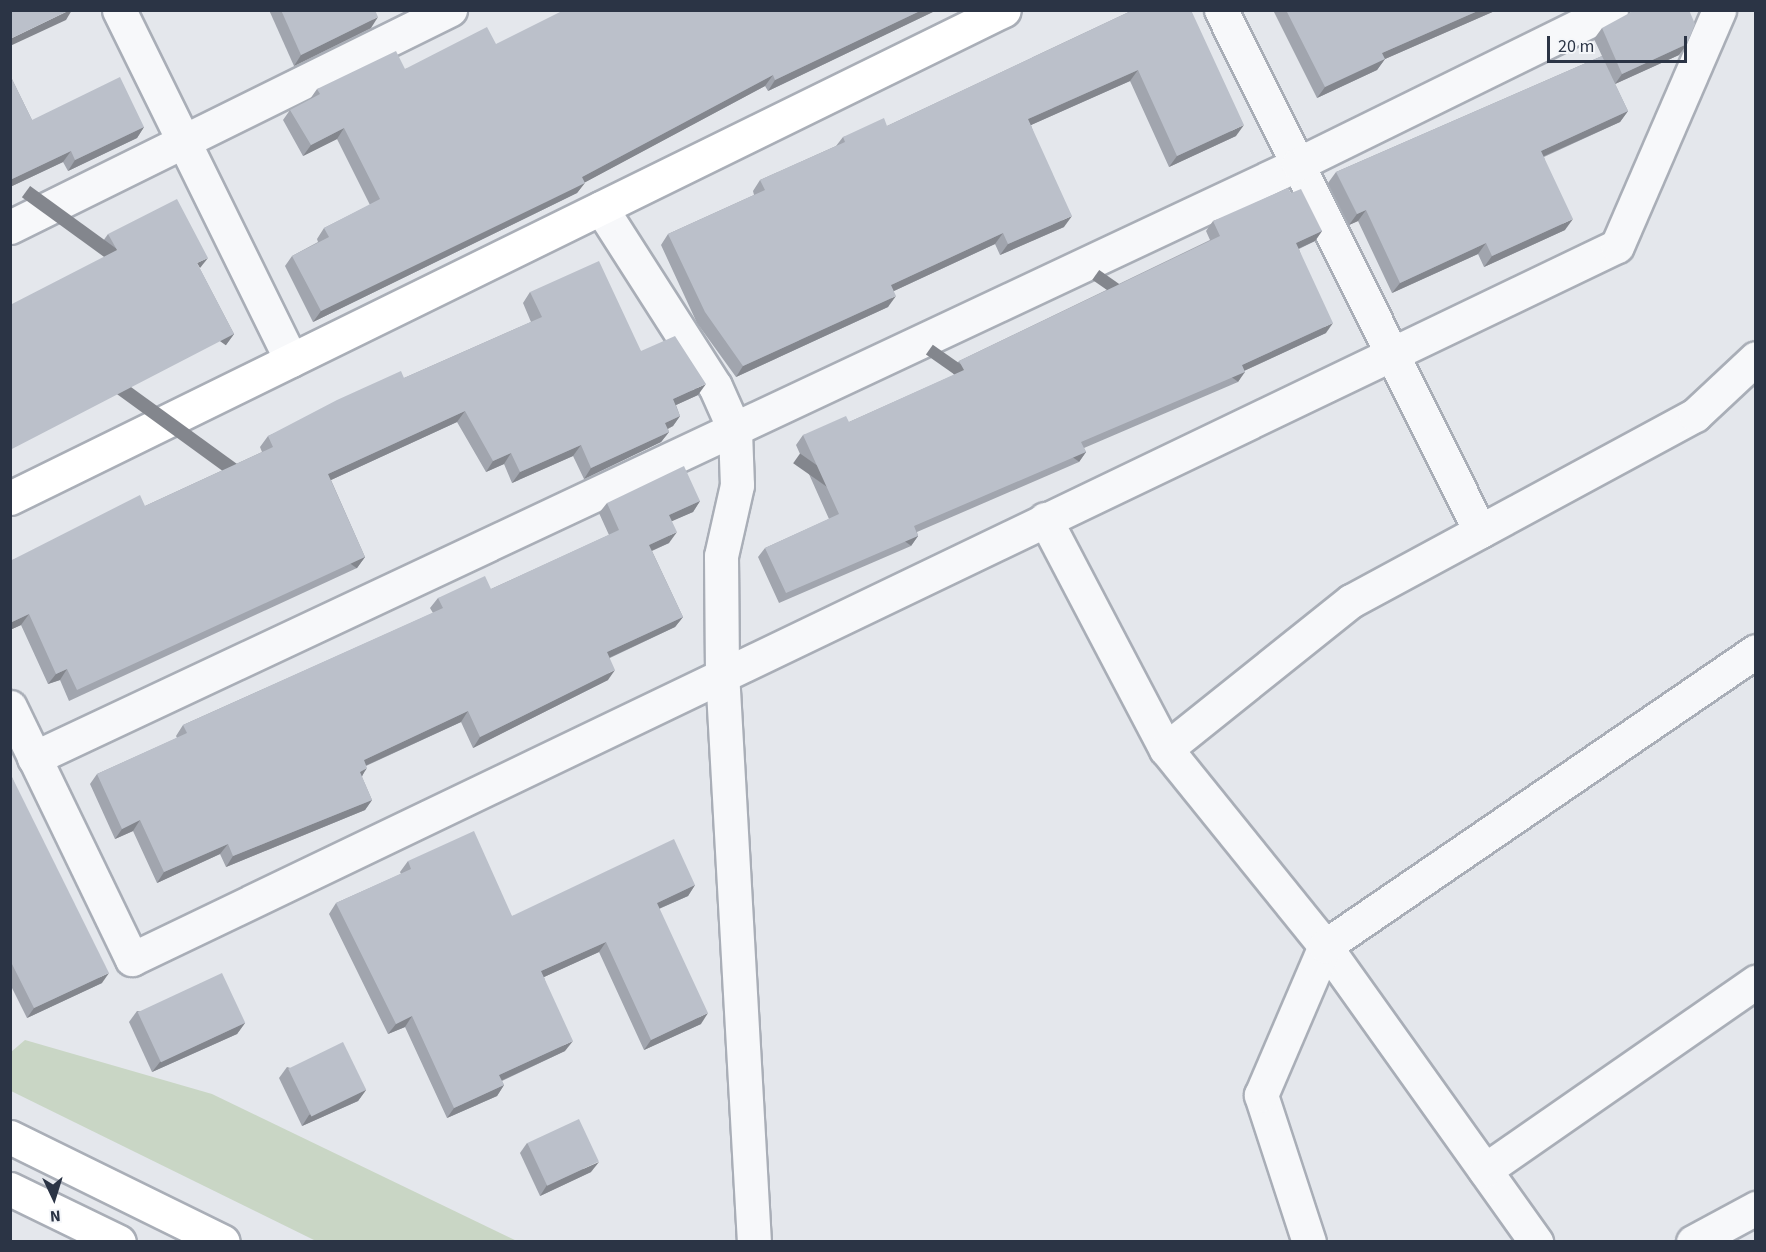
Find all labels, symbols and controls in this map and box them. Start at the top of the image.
scale bar [1550,24,1690,62]
text: 20 m [1558,34,1594,59]
north arrow [24,1168,84,1228]
text: N [49,1205,61,1227]

